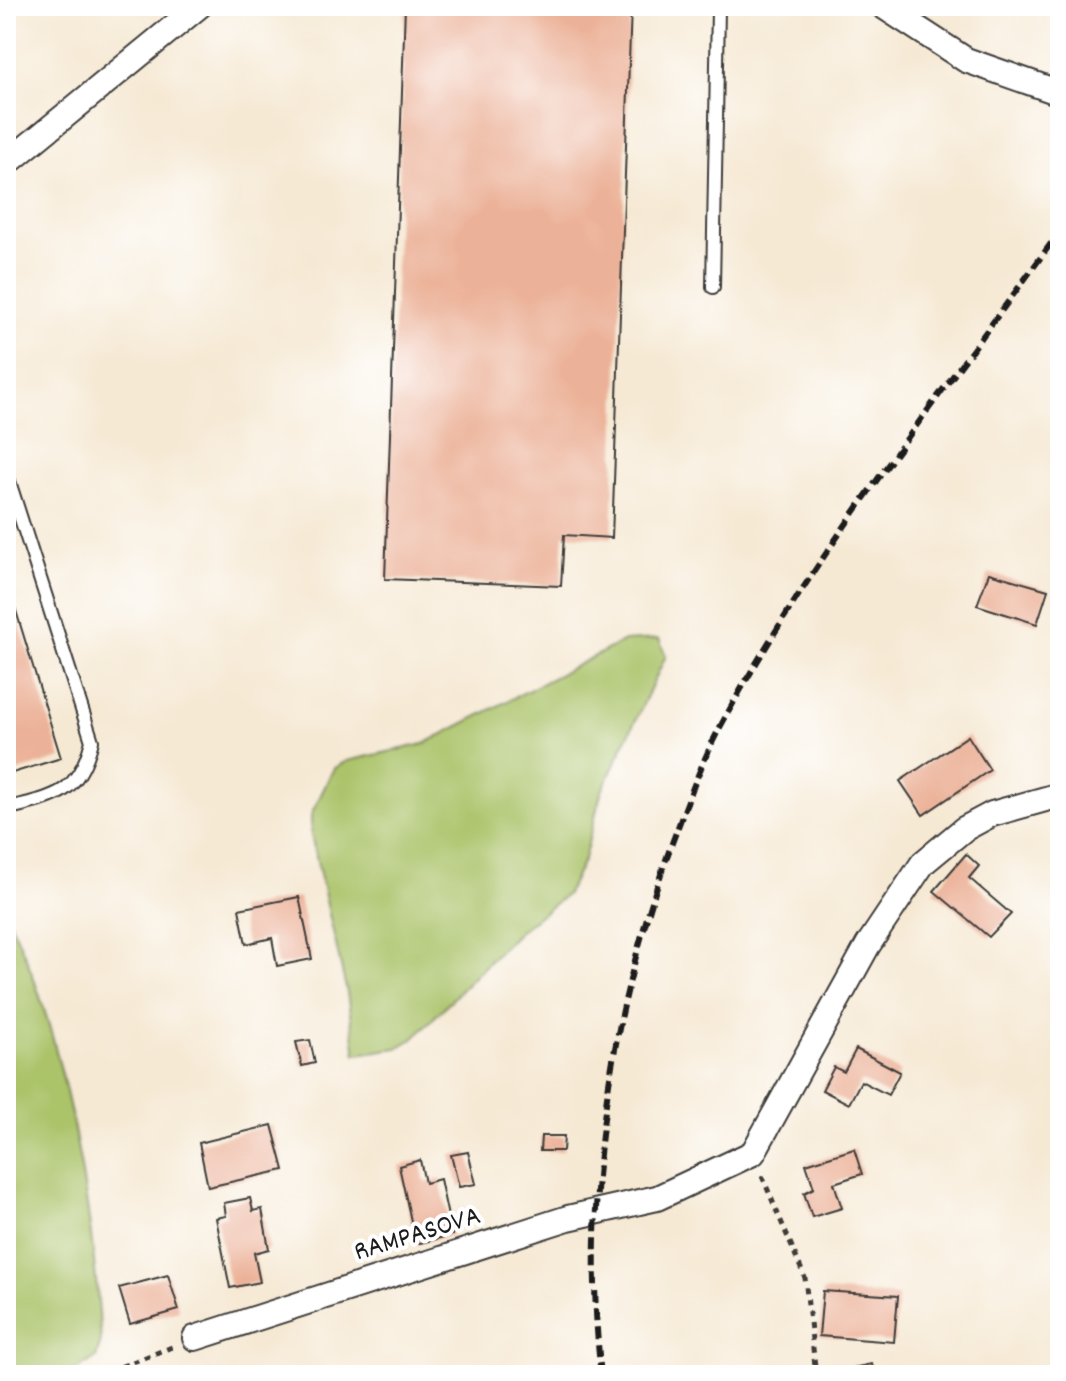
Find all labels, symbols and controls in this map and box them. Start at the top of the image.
street label: RAMPASOVA [350,1198,486,1274]

